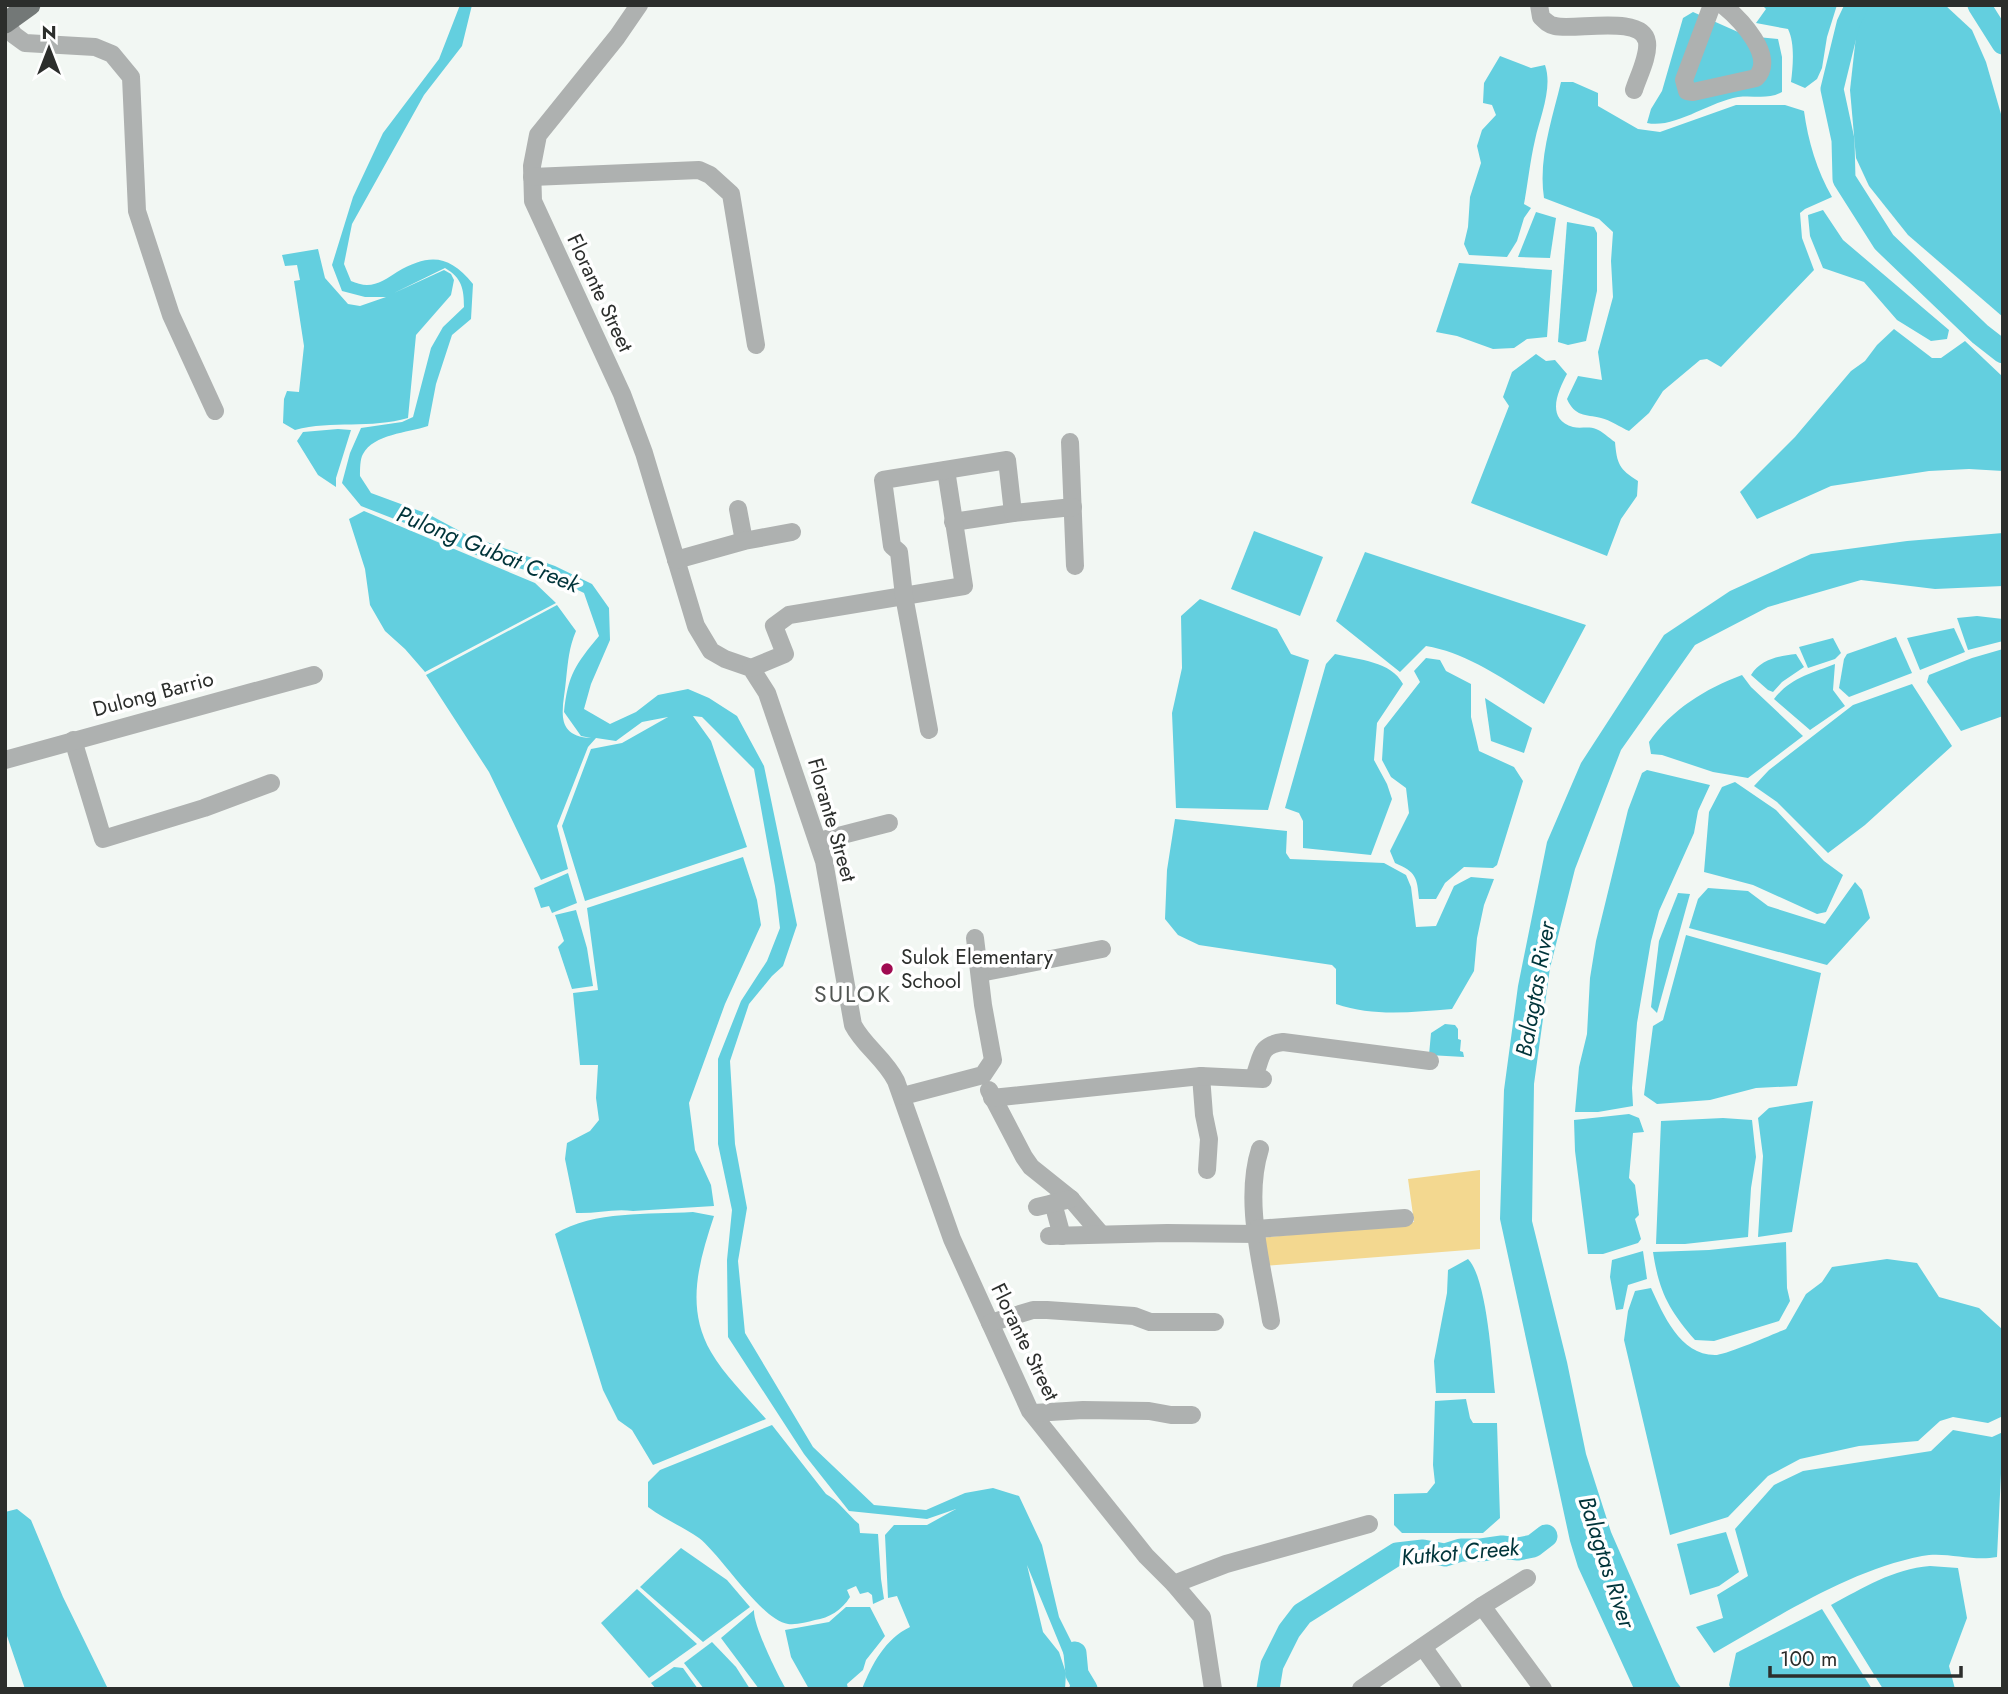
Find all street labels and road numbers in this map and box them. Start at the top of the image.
street label: Florante Street [559,229,641,357]
street label: Dulong Barrio [89,663,217,725]
street label: Florante Street [800,755,864,885]
street label: Florante Street [984,1278,1066,1406]

